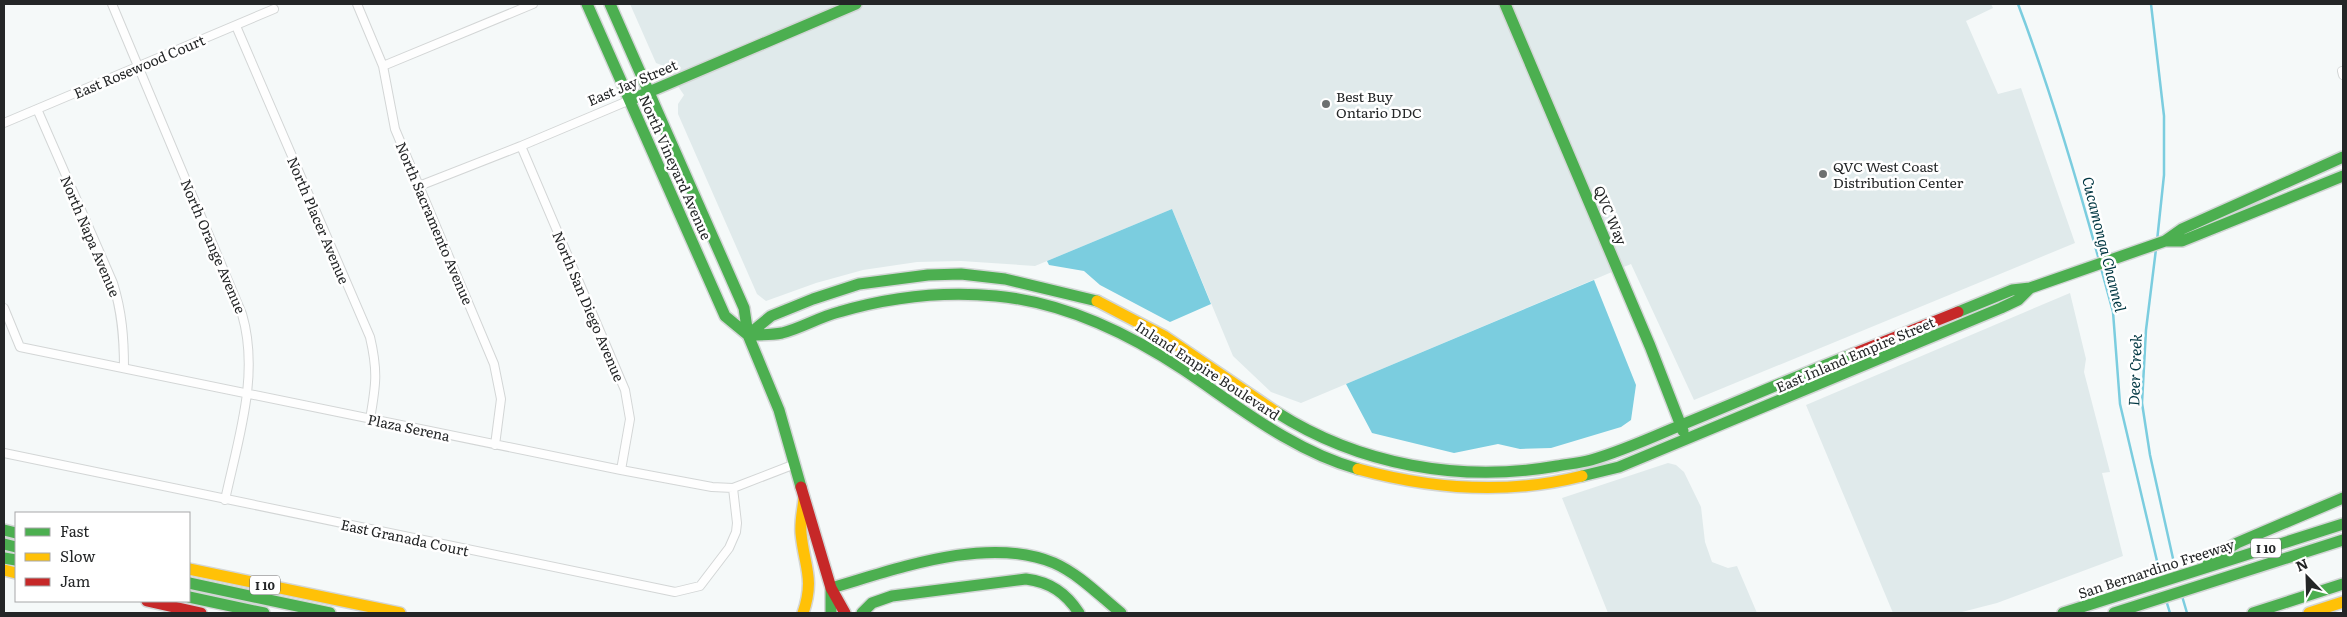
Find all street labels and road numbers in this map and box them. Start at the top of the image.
street label: East Rosewood Court [70,29,208,103]
street label: East Jay Street [584,54,680,110]
street label: North Vineyard Avenue [635,91,717,243]
street label: North Sacramento Avenue [392,138,478,308]
street label: North Placer Avenue [283,153,355,287]
street label: North Napa Avenue [56,172,126,300]
street label: North Orange Avenue [177,176,251,316]
street label: QVC Way [1590,182,1633,249]
street label: North San Diego Avenue [548,228,630,384]
street label: East Inland Empire Street [1772,311,1938,397]
street label: Inland Empire Boulevard [1132,316,1284,424]
street label: Plaza Serena [366,409,452,446]
street label: East Granada Court [339,514,471,560]
street label: San Bernardino Freeway [2075,533,2238,603]
road number: I 10 [2251,538,2281,558]
road number: I 10 [250,576,280,594]

